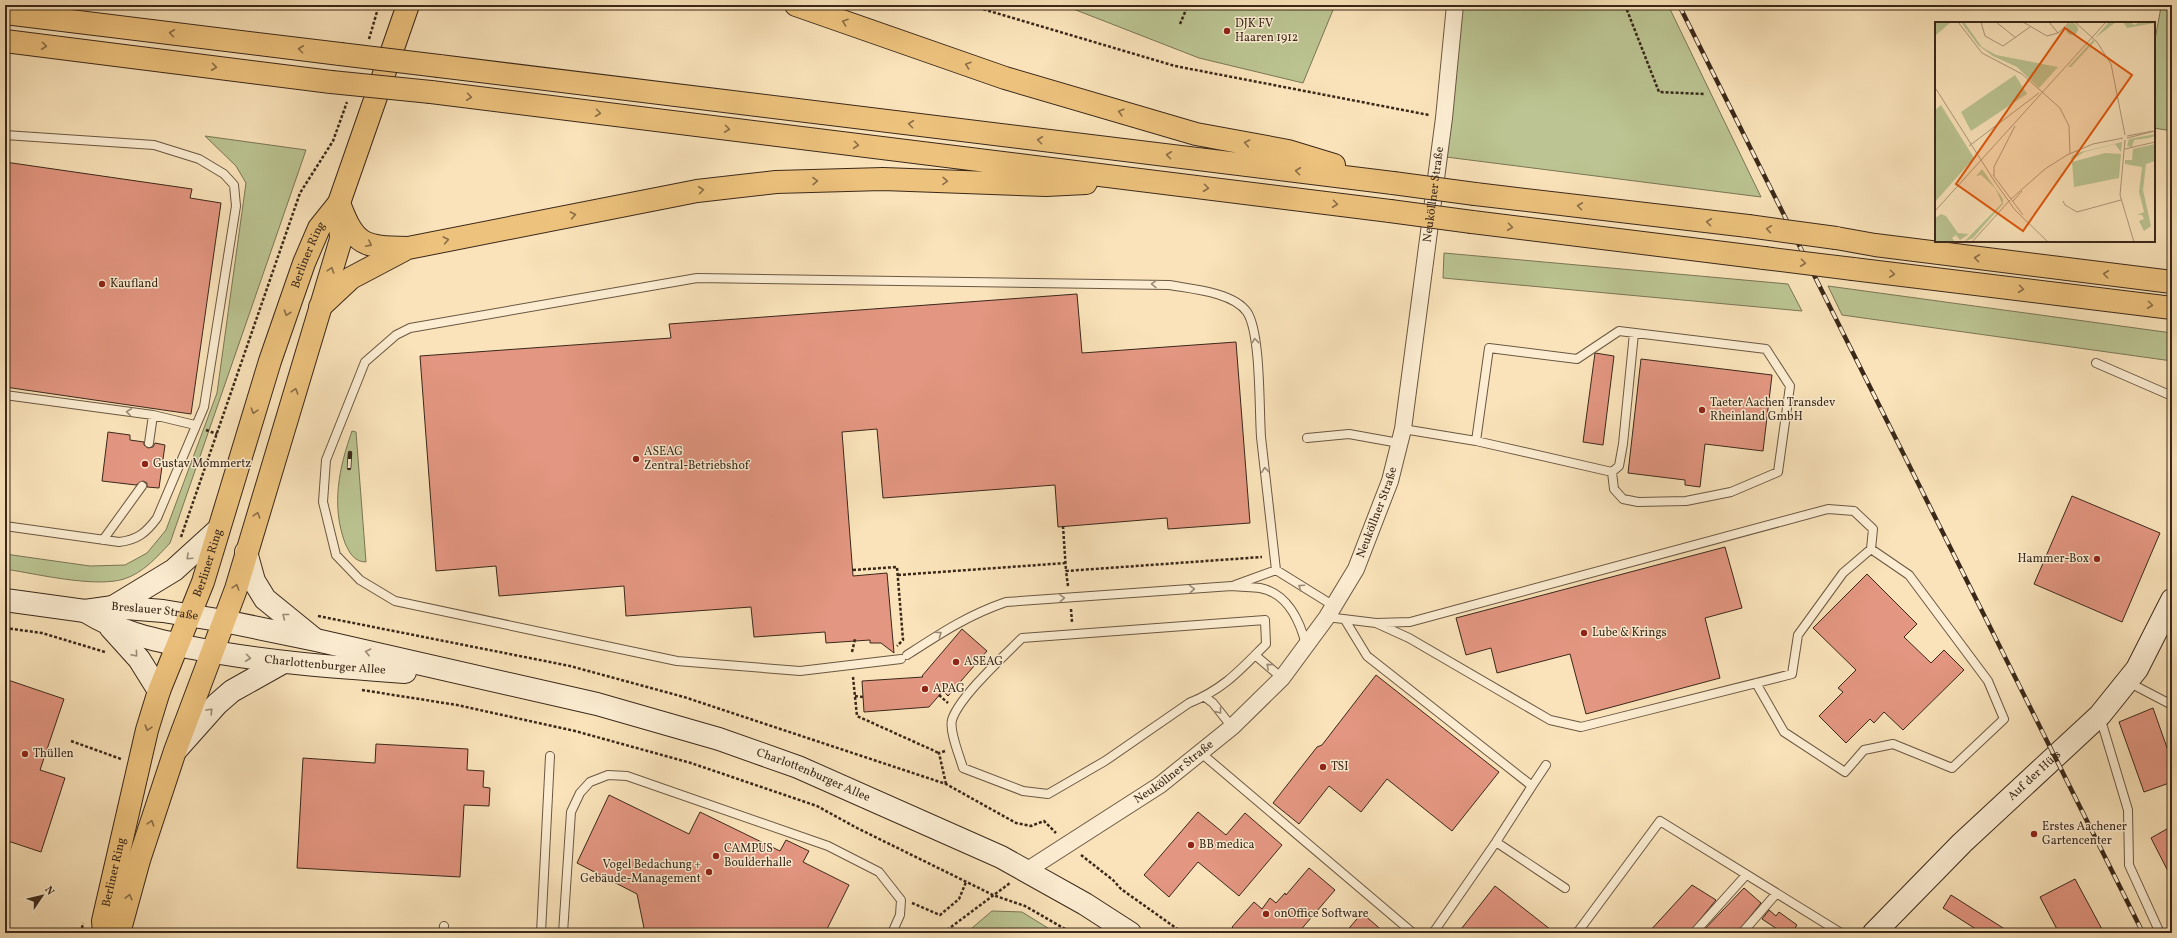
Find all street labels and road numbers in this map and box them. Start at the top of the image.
street label: Neuköllner Straße [1420,145,1448,243]
street label: Berliner Ring [288,218,329,291]
street label: Neuköllner Straße [1353,465,1401,560]
street label: Berliner Ring [190,527,227,600]
street label: Breslauer Straße [111,599,200,625]
street label: Charlottenburger Allee [263,652,386,679]
street label: Neuköllner Straße [1131,737,1217,808]
street label: Charlottenburger Allee [754,745,873,806]
street label: Auf der Hüls [2005,747,2065,804]
street label: Berliner Ring [98,836,130,909]

